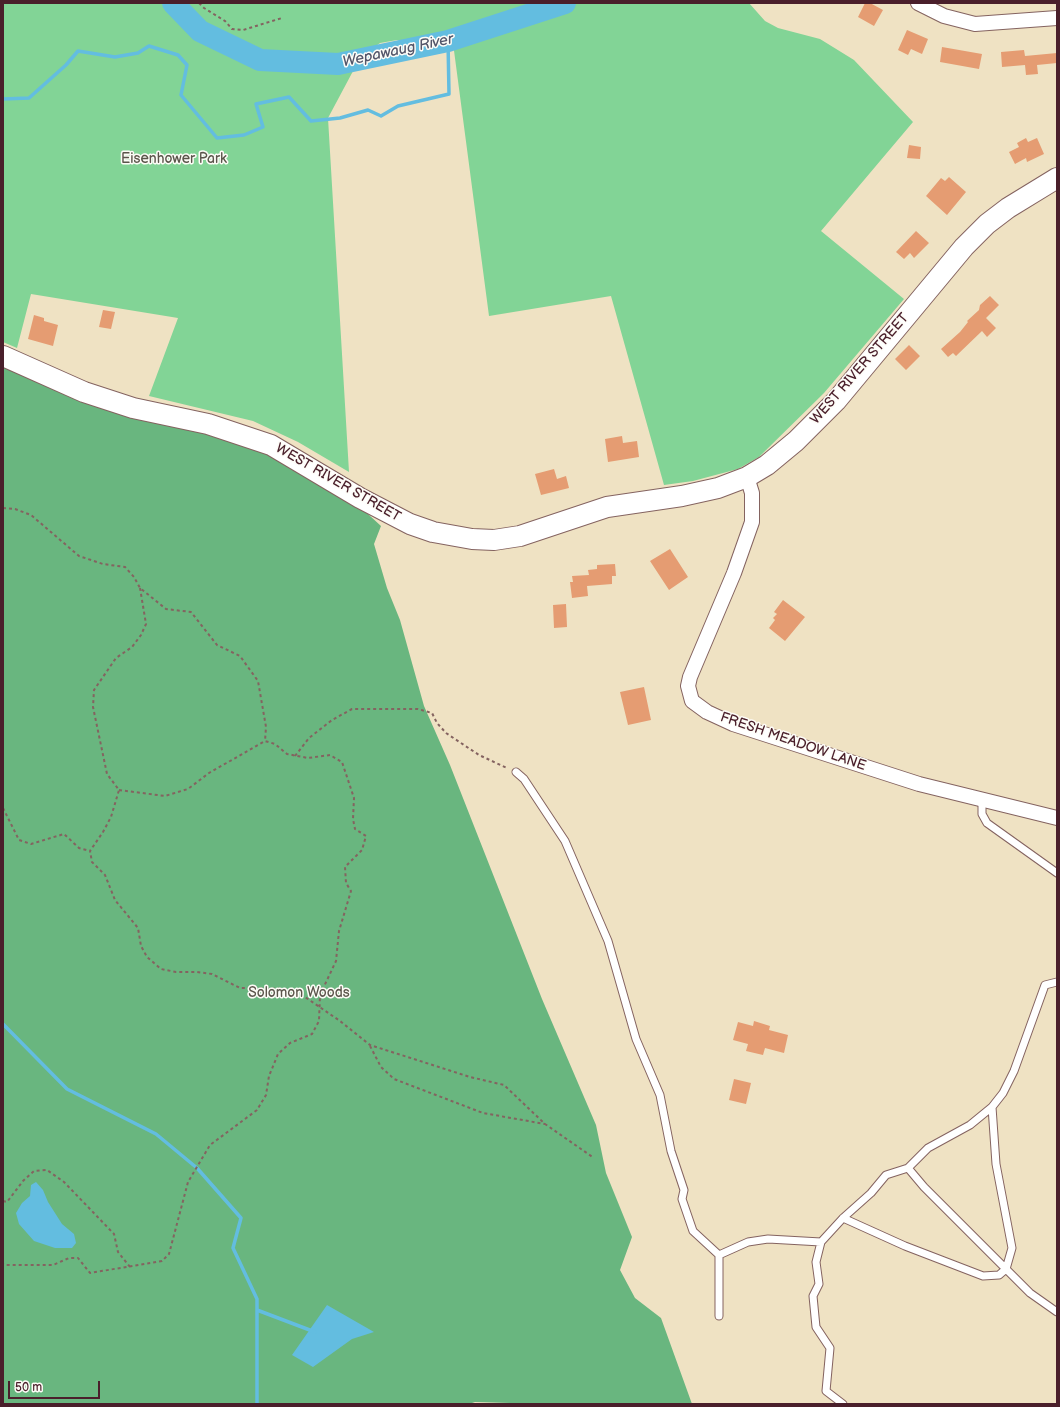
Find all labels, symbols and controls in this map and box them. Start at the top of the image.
water label: Wepawaug River [341,30,455,72]
park label: Eisenhower Park [121,151,227,167]
street label: WEST RIVER STREET [807,310,913,428]
street label: WEST RIVER STREET [272,440,404,526]
street label: FRESH MEADOW LANE [718,709,868,775]
park label: Solomon Woods [248,985,350,1001]
scale bar [10,1373,102,1399]
text: 50 m [15,1380,42,1395]

